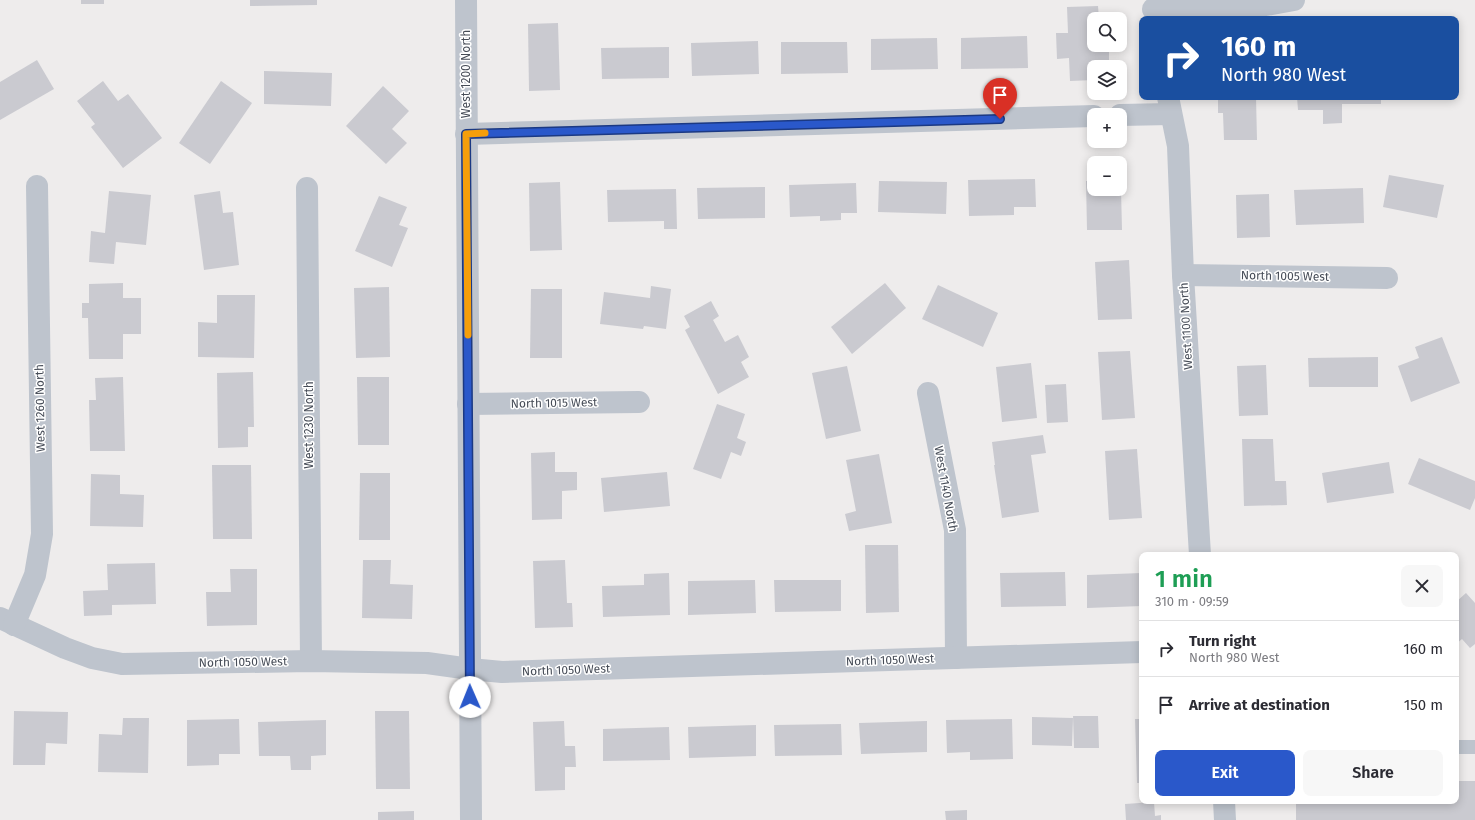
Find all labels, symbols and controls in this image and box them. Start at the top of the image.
map controls [1087,12,1127,196]
button: search [1087,12,1127,52]
street label: West 1200 North [459,30,473,118]
text: 160 m [1221,30,1296,63]
icon: right [1155,32,1207,84]
button: layers [1087,60,1127,100]
text: North 980 West [1221,64,1346,86]
pin [983,78,1017,119]
icon: arrive [989,84,1011,106]
button: + [1087,108,1127,148]
button: − [1087,156,1127,196]
street label: North 1005 West [1241,268,1330,284]
street label: West 1100 North [1177,282,1195,370]
street label: West 1260 North [32,364,48,452]
street label: West 1230 North [302,381,316,469]
street label: North 1015 West [511,395,598,411]
street label: West 1140 North [932,445,960,533]
text: 1 min [1155,565,1213,593]
button: close [1401,565,1443,607]
text: 310 m · 09:59 [1155,594,1229,609]
text: Turn right [1189,632,1256,650]
icon: right [1155,638,1177,660]
text: 160 m [1403,640,1443,658]
text: North 980 West [1189,650,1279,665]
street label: North 1050 West [846,651,935,669]
street label: North 1050 West [199,654,288,670]
street label: North 1050 West [522,661,611,679]
position arrow [449,676,491,718]
icon: arrive [1155,694,1177,716]
text: Arrive at destination [1189,696,1330,714]
text: 150 m [1404,696,1443,714]
button: Exit [1155,750,1295,796]
button: Share [1303,750,1443,796]

